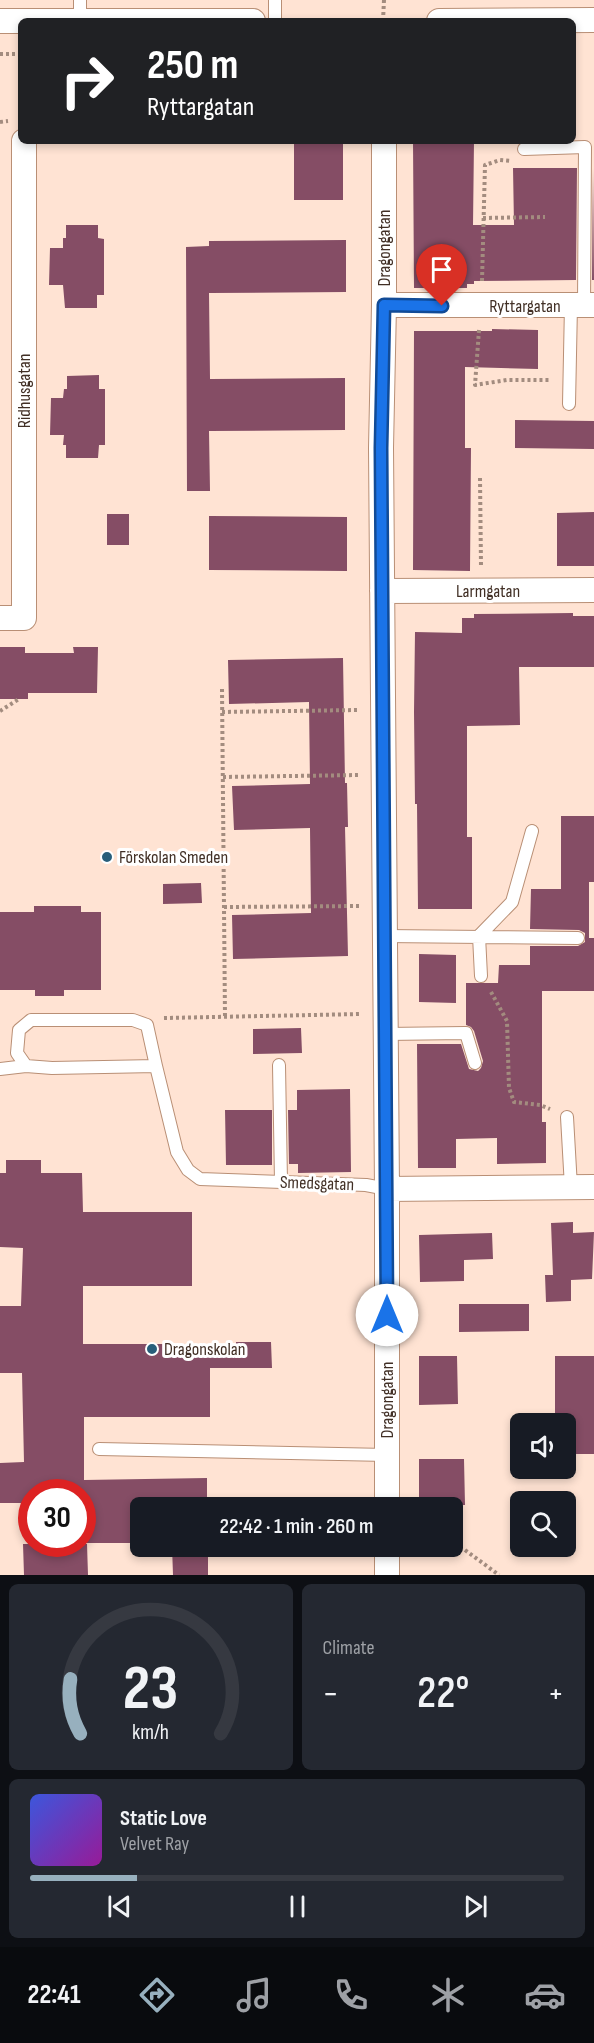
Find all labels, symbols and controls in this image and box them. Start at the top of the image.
text: 250 m [147,40,238,91]
icon: right [48,42,126,120]
text: Ryttargatan [147,91,254,123]
street label: Dragongatan [374,210,395,286]
pin [416,244,467,306]
icon: arrive [425,253,458,286]
street label: Ryttargatan [489,296,561,317]
street label: Ridhusgatan [14,354,35,428]
street label: Larmgatan [456,581,520,602]
place label: Förskolan Smeden [119,847,228,868]
marker: Förskolan Smeden [100,850,114,864]
street label: Smedsgatan [279,1172,354,1195]
position arrow [355,1283,419,1347]
place label: Dragonskolan [164,1339,245,1360]
marker: Dragonskolan [145,1342,159,1356]
street label: Dragongatan [377,1362,398,1438]
map controls [510,1413,576,1557]
button: sound [510,1413,576,1479]
speed limit sign: 30 [18,1479,96,1557]
button: search [510,1491,576,1557]
text: 22:42 · 1 min · 260 m [220,1513,373,1540]
text: Climate [323,1636,375,1660]
text: 23 [123,1652,178,1727]
text: 22° [417,1666,469,1721]
text: − [323,1674,339,1714]
text: + [548,1674,564,1714]
text: km/h [132,1720,169,1745]
text: Static Love [120,1805,207,1832]
text: Velvet Ray [120,1832,189,1856]
icon: previous [103,1890,136,1923]
icon: pause [281,1890,314,1923]
icon: next [459,1890,492,1923]
icon: directions [136,1974,178,2016]
icon: music [233,1974,275,2016]
icon: phone [330,1974,372,2016]
icon: climate [427,1974,469,2016]
icon: car [524,1974,566,2016]
text: 22:41 [28,1979,80,2011]

